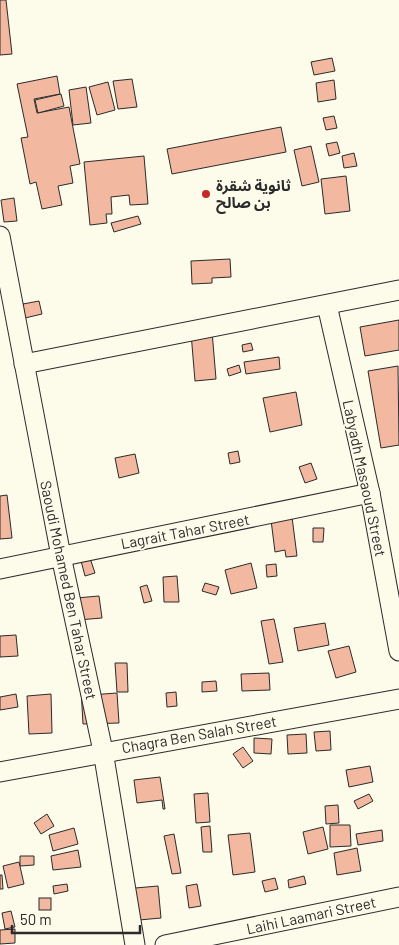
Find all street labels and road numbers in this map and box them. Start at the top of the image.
street label: Labyadh Masaoud Street [340,398,390,558]
street label: Saoudi Mohamed Ben Tahar Street [37,479,101,701]
street label: Lagrait Tahar Street [119,510,251,552]
street label: Chagra Ben Salah Street [120,712,278,756]
street label: Laihi Laamari Street [245,892,377,938]

